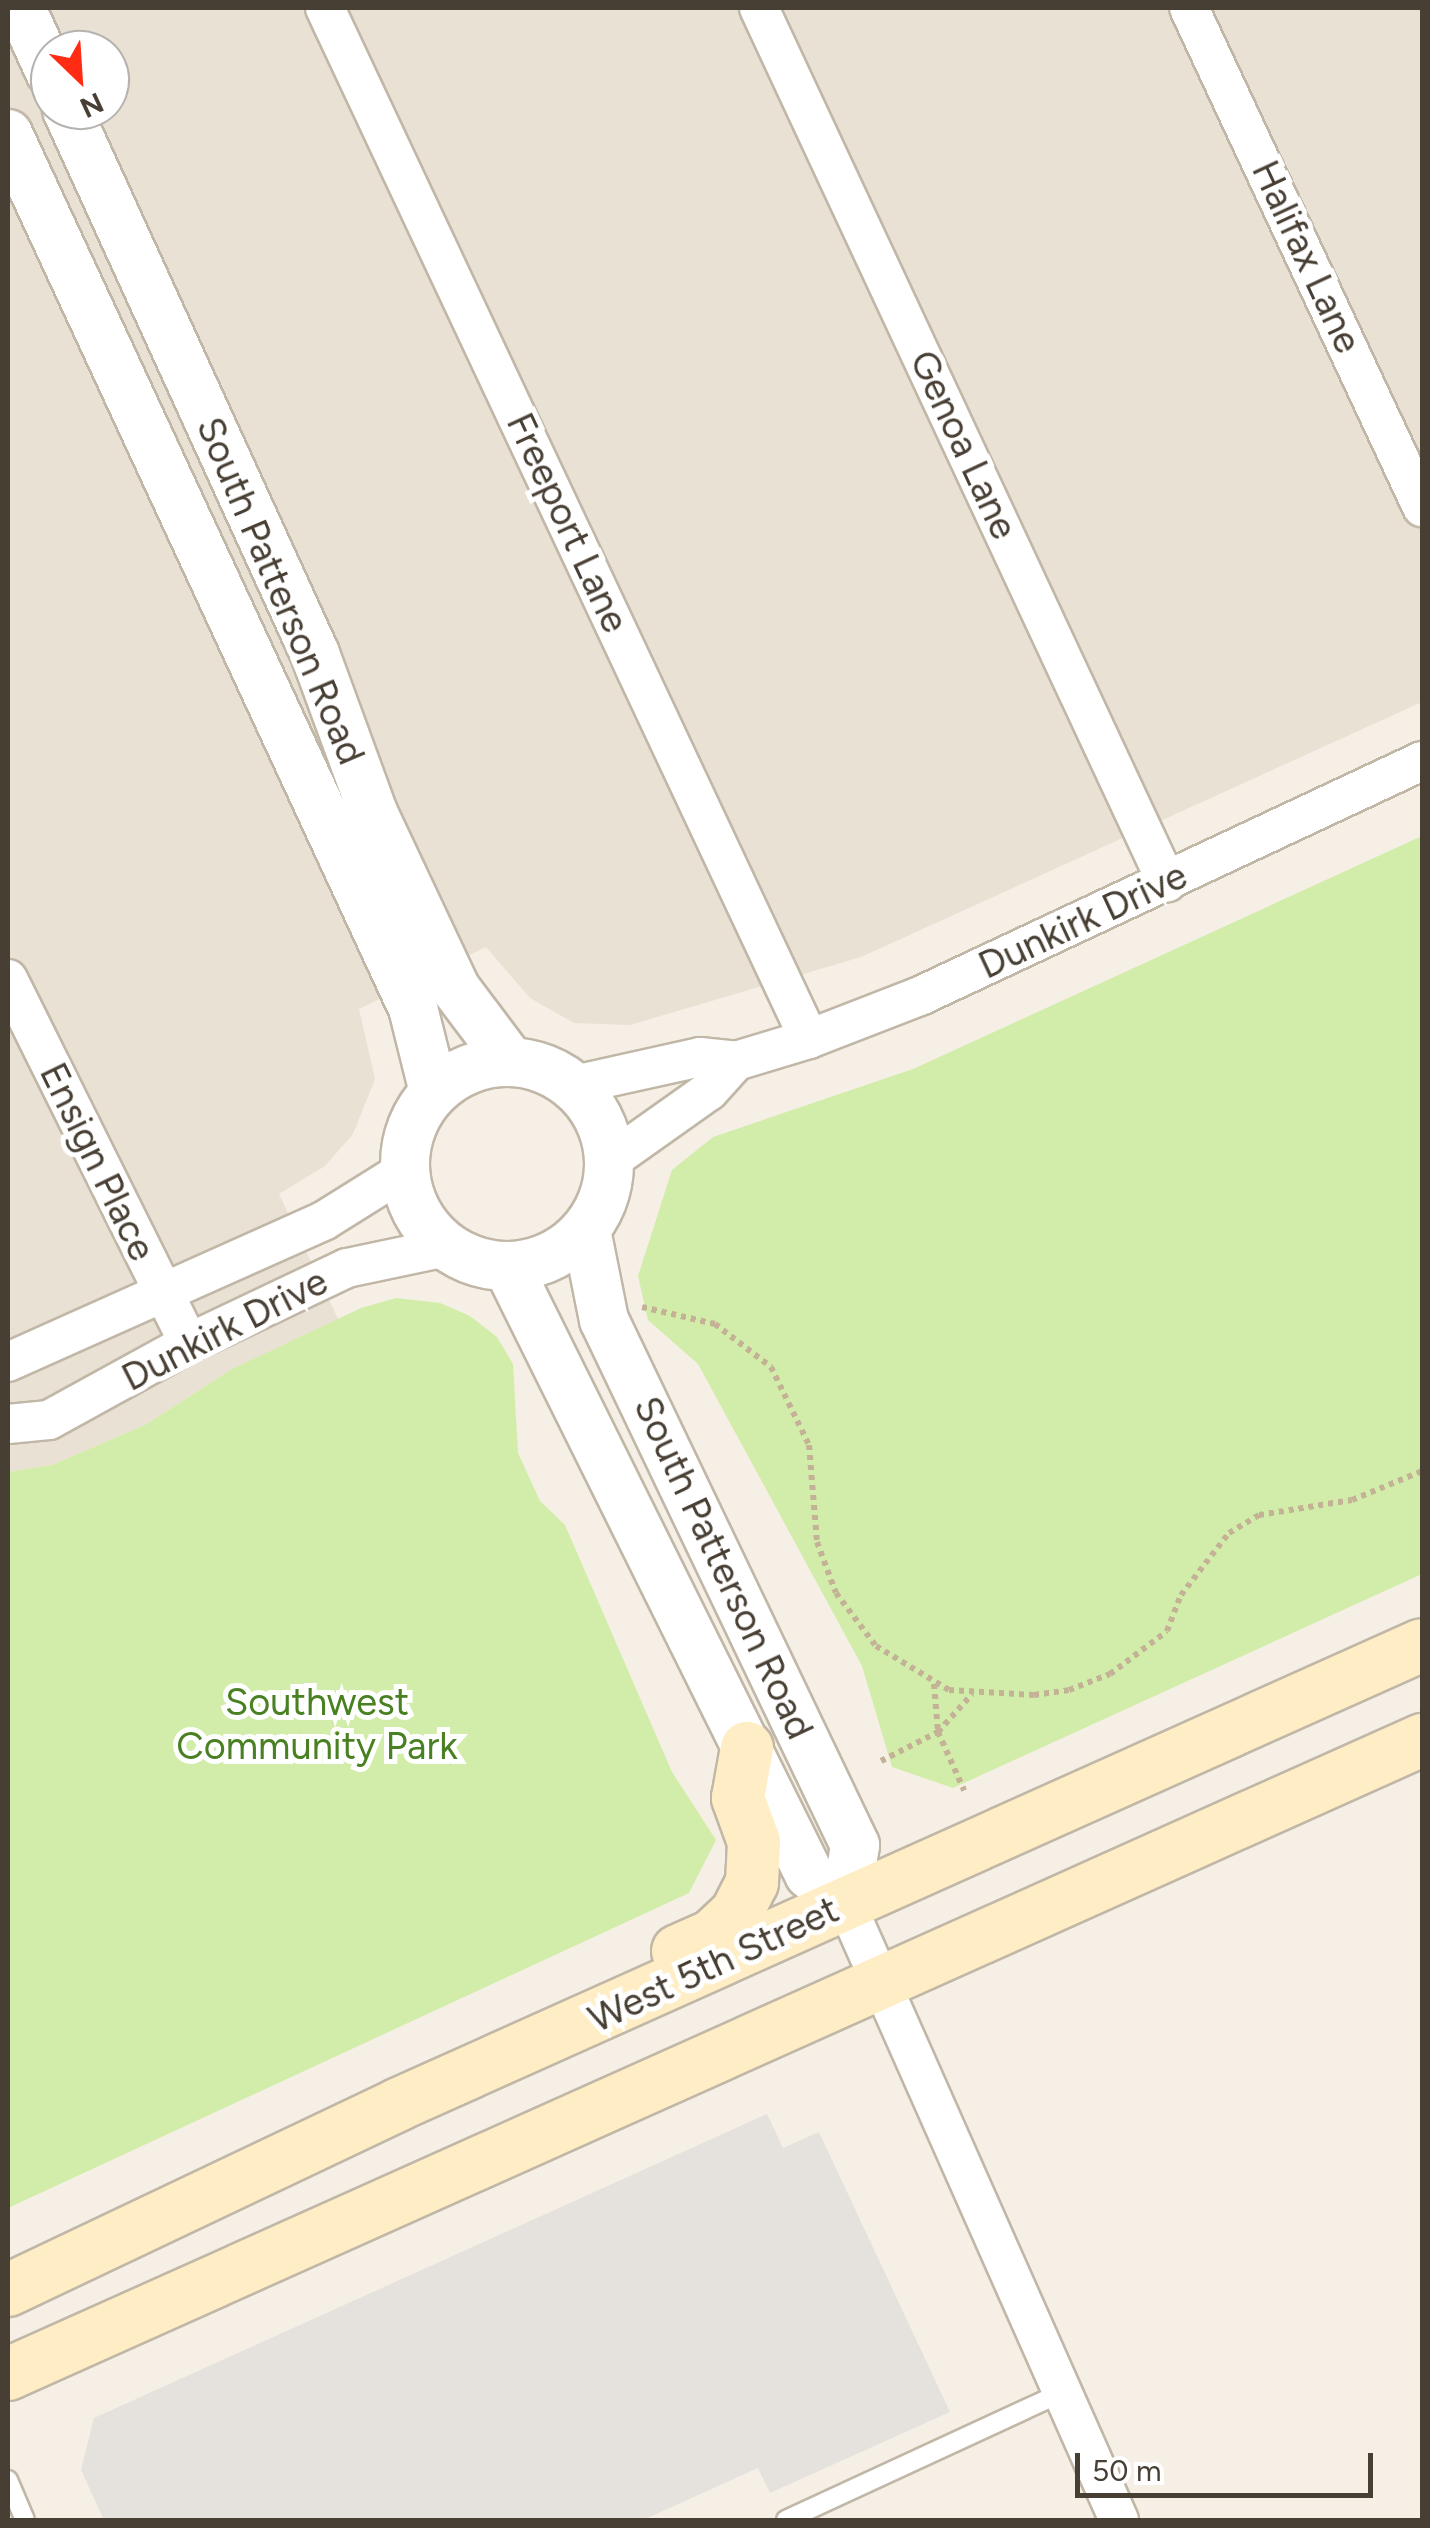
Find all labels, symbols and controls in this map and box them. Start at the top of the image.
north arrow [30,30,130,130]
text: N [75,85,109,125]
street label: Halifax Lane [1242,154,1370,360]
street label: Genoa Lane [899,343,1027,547]
street label: Freeport Lane [496,406,638,640]
street label: South Patterson Road [186,411,374,771]
street label: Dunkirk Drive [972,853,1194,989]
street label: Ensign Place [30,1056,164,1268]
street label: Dunkirk Drive [115,1259,335,1401]
street label: South Patterson Road [624,1390,822,1746]
park label: Southwest Community Park [176,1680,458,1770]
street label: West 5th Street [582,1887,846,2043]
scale bar [1080,2433,1378,2495]
text: 50 m [1092,2452,1161,2489]

